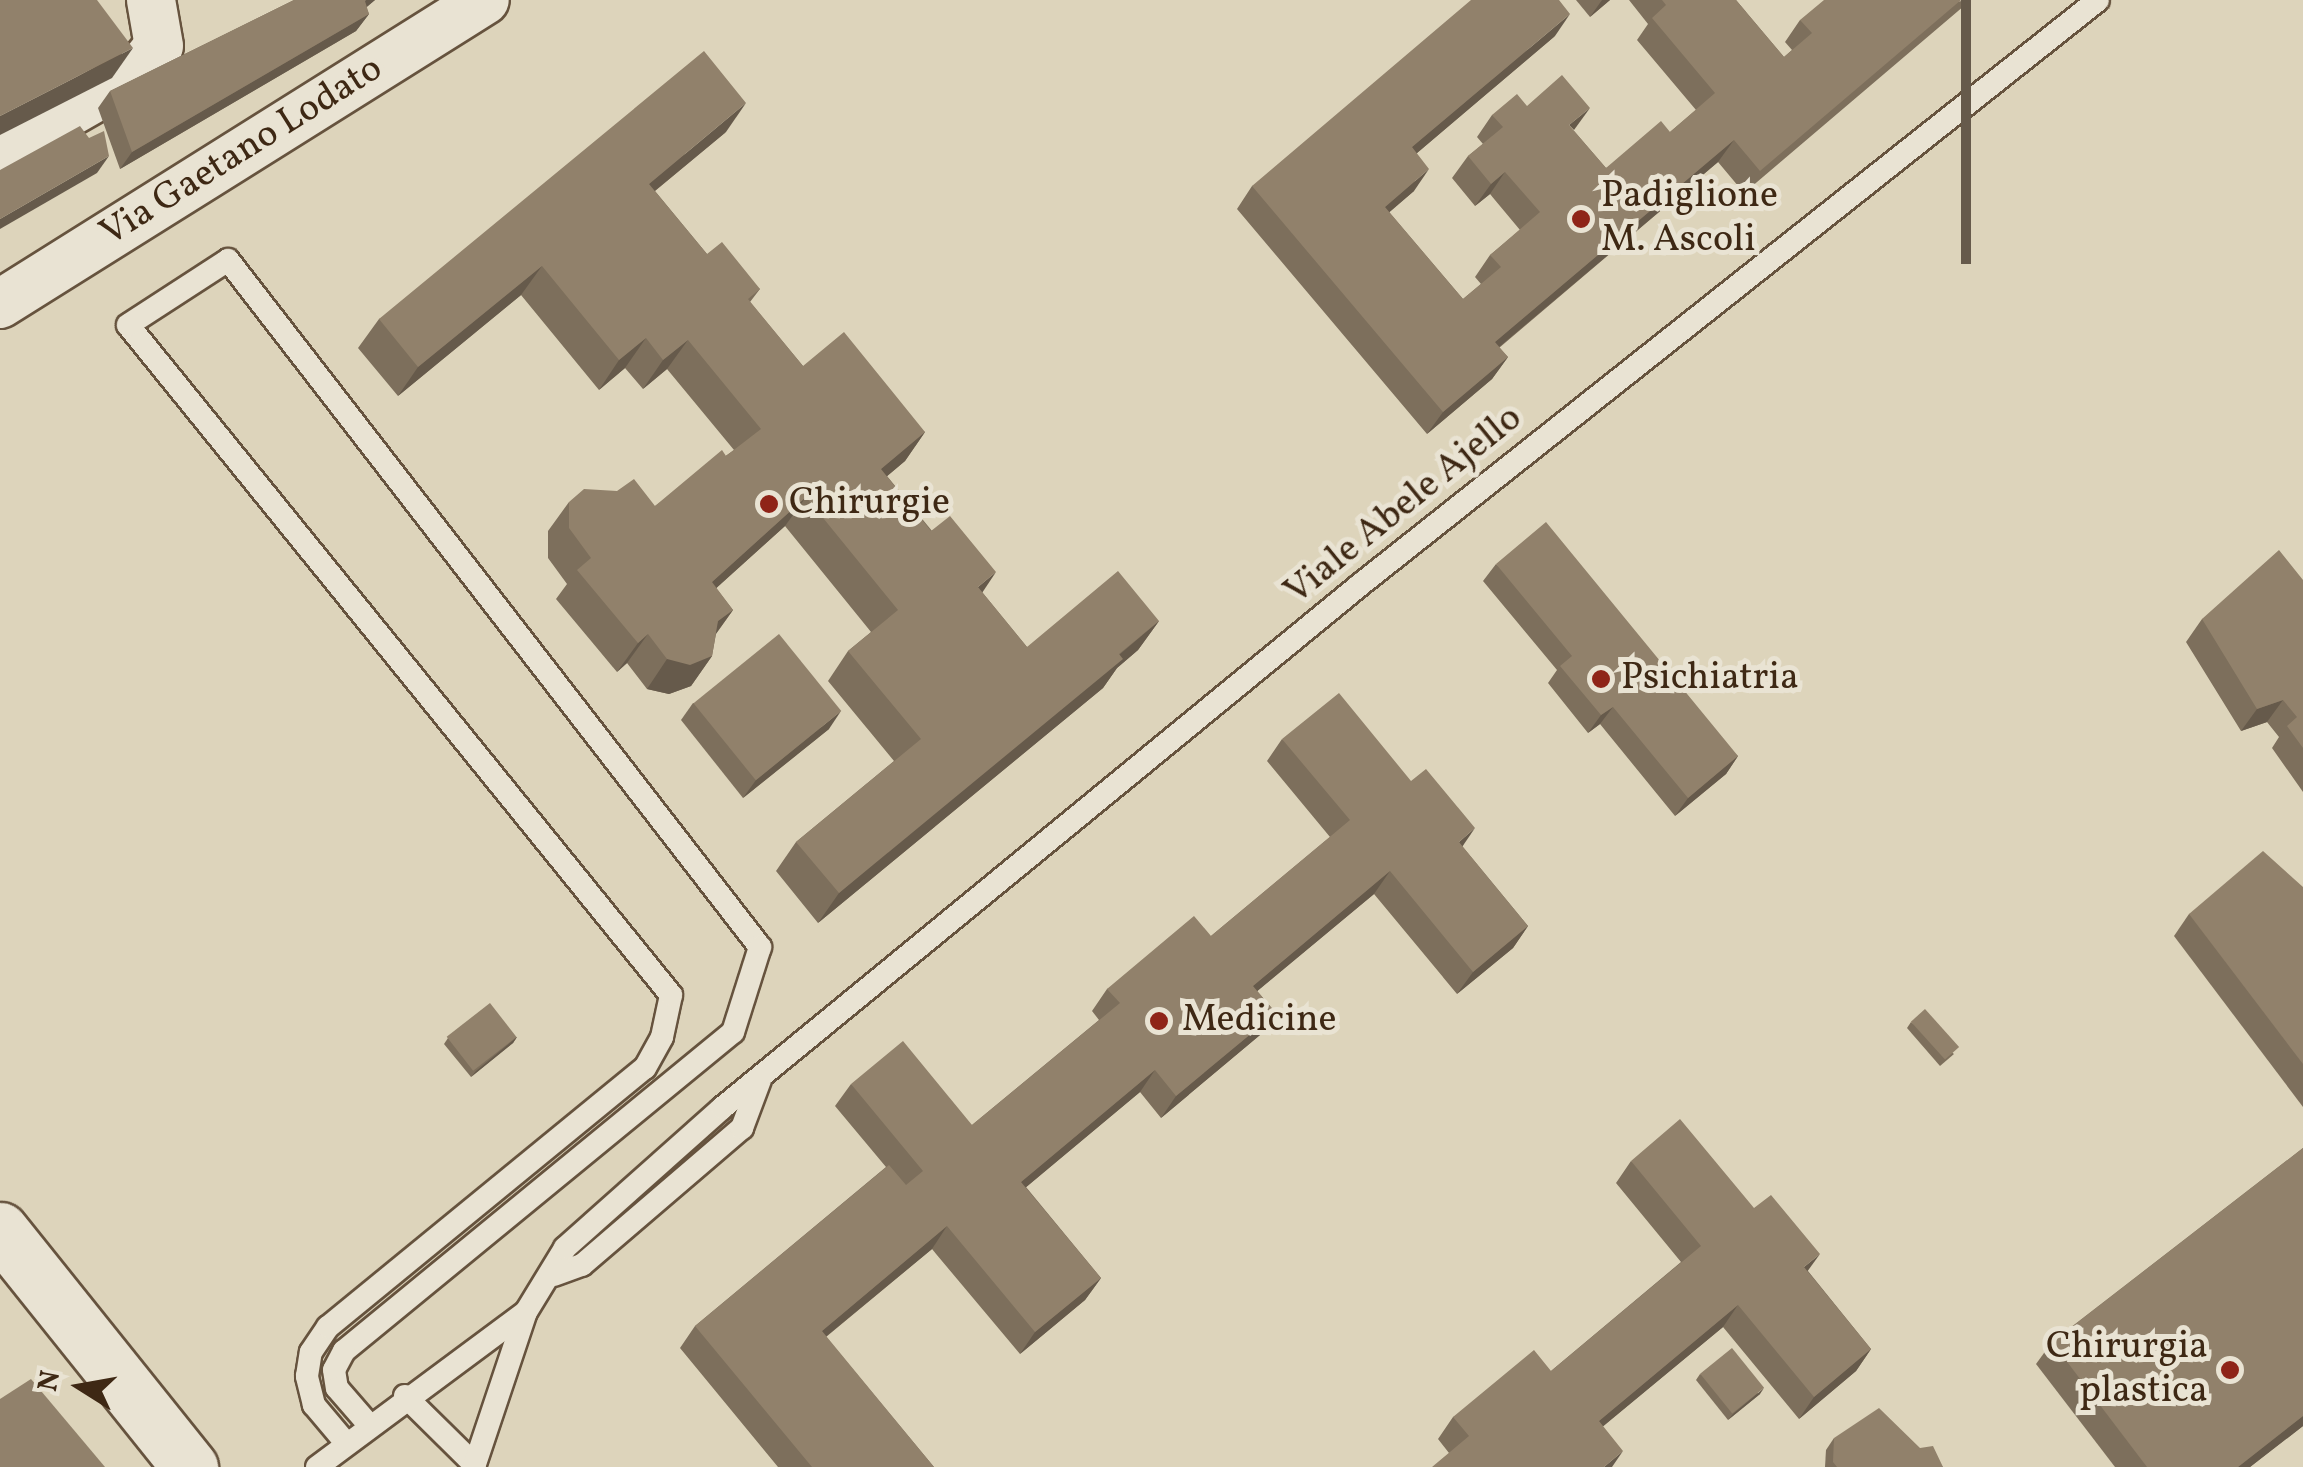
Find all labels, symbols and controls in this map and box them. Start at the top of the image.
street label: Via Gaetano Lodato [93,47,391,257]
place label: Padiglione M. Ascoli [1601,174,1778,264]
marker: Padiglione M. Ascoli [1570,208,1592,230]
street label: Viale Abele Ajello [1276,396,1532,616]
place label: Chirurgie [789,481,950,527]
marker: Chirurgie [758,493,780,515]
place label: Psichiatria [1621,656,1799,702]
marker: Psichiatria [1590,668,1612,690]
place label: Medicine [1182,998,1337,1044]
marker: Medicine [1146,1008,1172,1034]
place label: Chirurgia plastica [2046,1325,2208,1415]
north arrow [30,1337,130,1437]
marker: Chirurgia plastica [2217,1357,2243,1383]
text: N [29,1367,71,1395]

